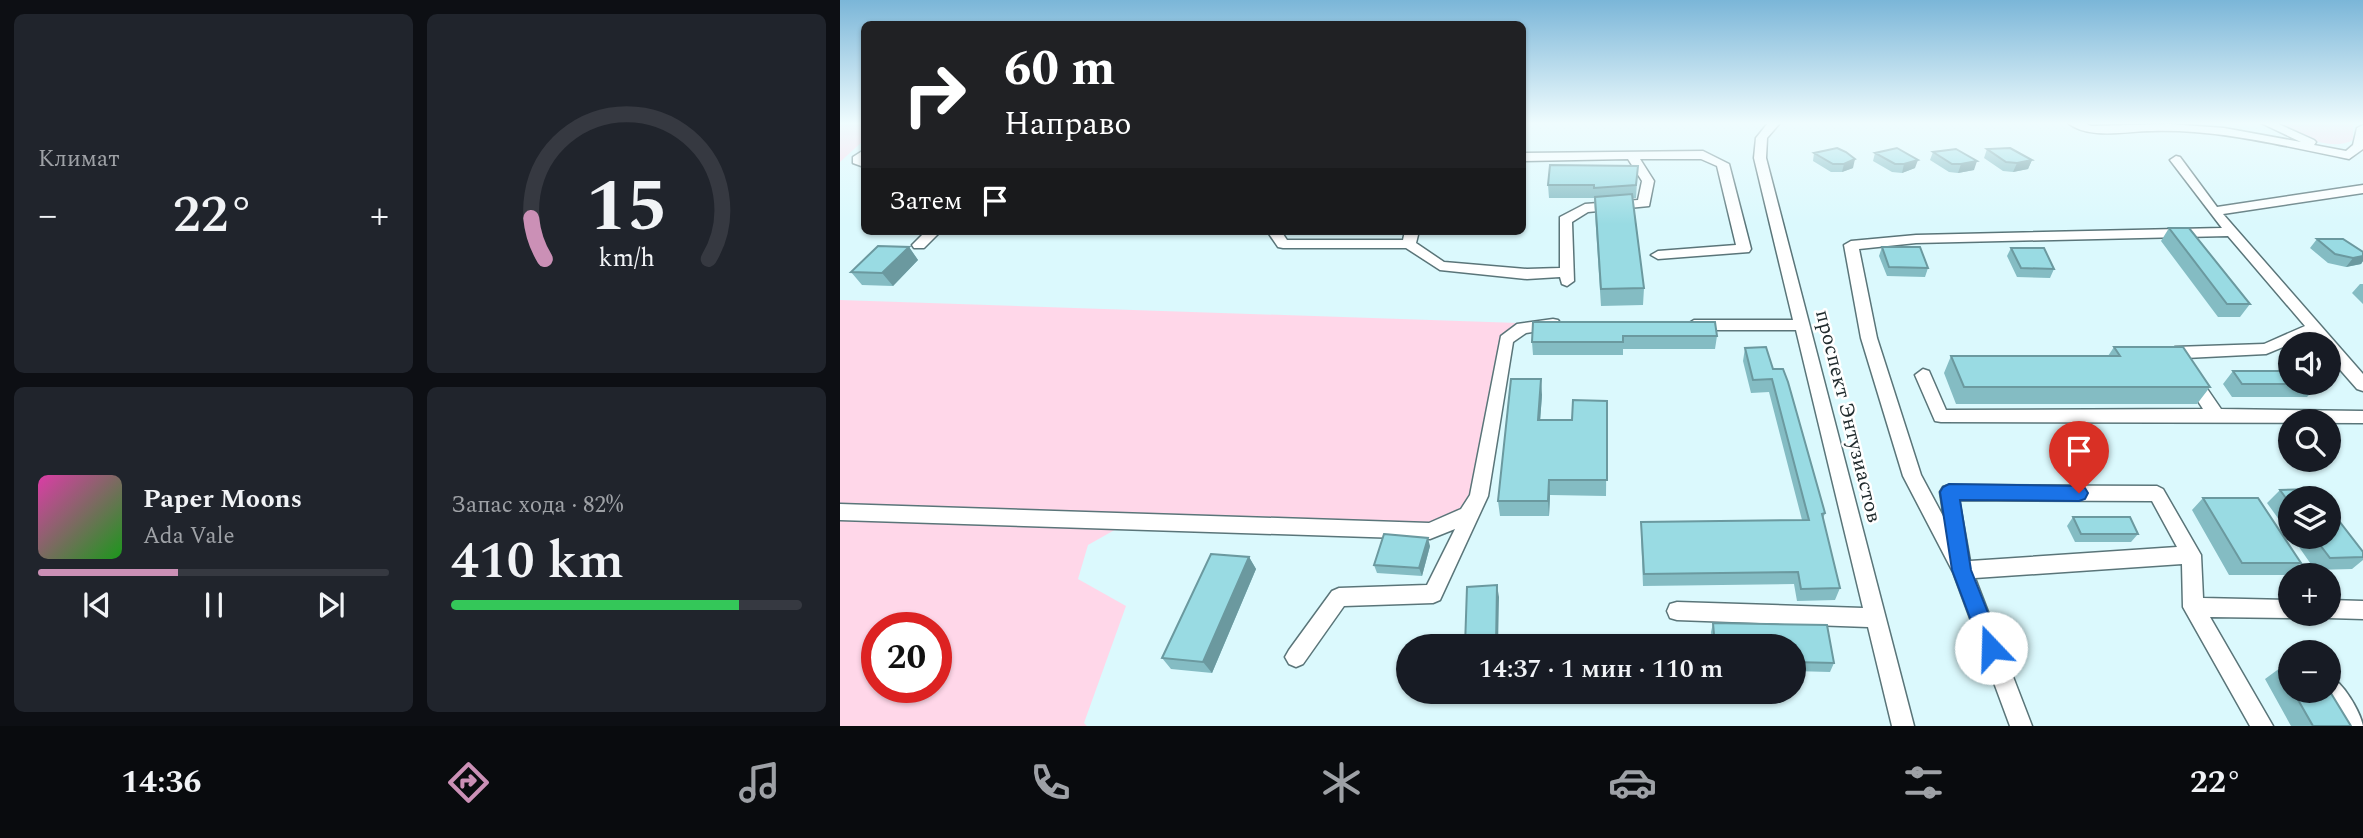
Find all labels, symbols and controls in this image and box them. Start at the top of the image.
text: 60 m [1004,32,1115,107]
icon: right [889,49,980,140]
text: Направо [1004,100,1131,149]
text: Климат [38,142,120,177]
text: 15 [586,153,667,264]
text: 22° [173,176,254,255]
text: Затем [889,181,962,221]
icon: arrive [976,182,1014,220]
text: − [38,187,57,245]
text: + [370,187,389,245]
text: km/h [598,240,655,278]
street label: проспект Энтузиастов [1806,307,1890,526]
map controls [2278,332,2341,703]
button: sound [2278,332,2341,395]
button: search [2278,409,2341,472]
pin [2049,421,2109,493]
icon: arrive [2060,432,2098,470]
text: Paper Moons [143,479,302,519]
button: layers [2278,486,2341,549]
text: Запас хода · 82% [451,488,623,523]
text: Ada Vale [143,519,235,554]
text: 410 km [451,522,624,601]
button: + [2278,563,2341,626]
icon: previous [78,586,116,624]
icon: pause [195,586,233,624]
icon: next [312,586,350,624]
position arrow [1954,611,2028,685]
speed limit sign: 20 [861,612,952,703]
button: − [2278,640,2341,703]
text: 14:37 · 1 мин · 110 m [1479,649,1723,689]
text: 14:36 [121,758,201,807]
icon: directions [444,758,493,807]
icon: music [735,758,784,807]
icon: phone [1026,758,1075,807]
icon: climate [1317,758,1366,807]
icon: car [1608,758,1657,807]
icon: filters [1899,758,1948,807]
text: 22° [2190,758,2242,807]

